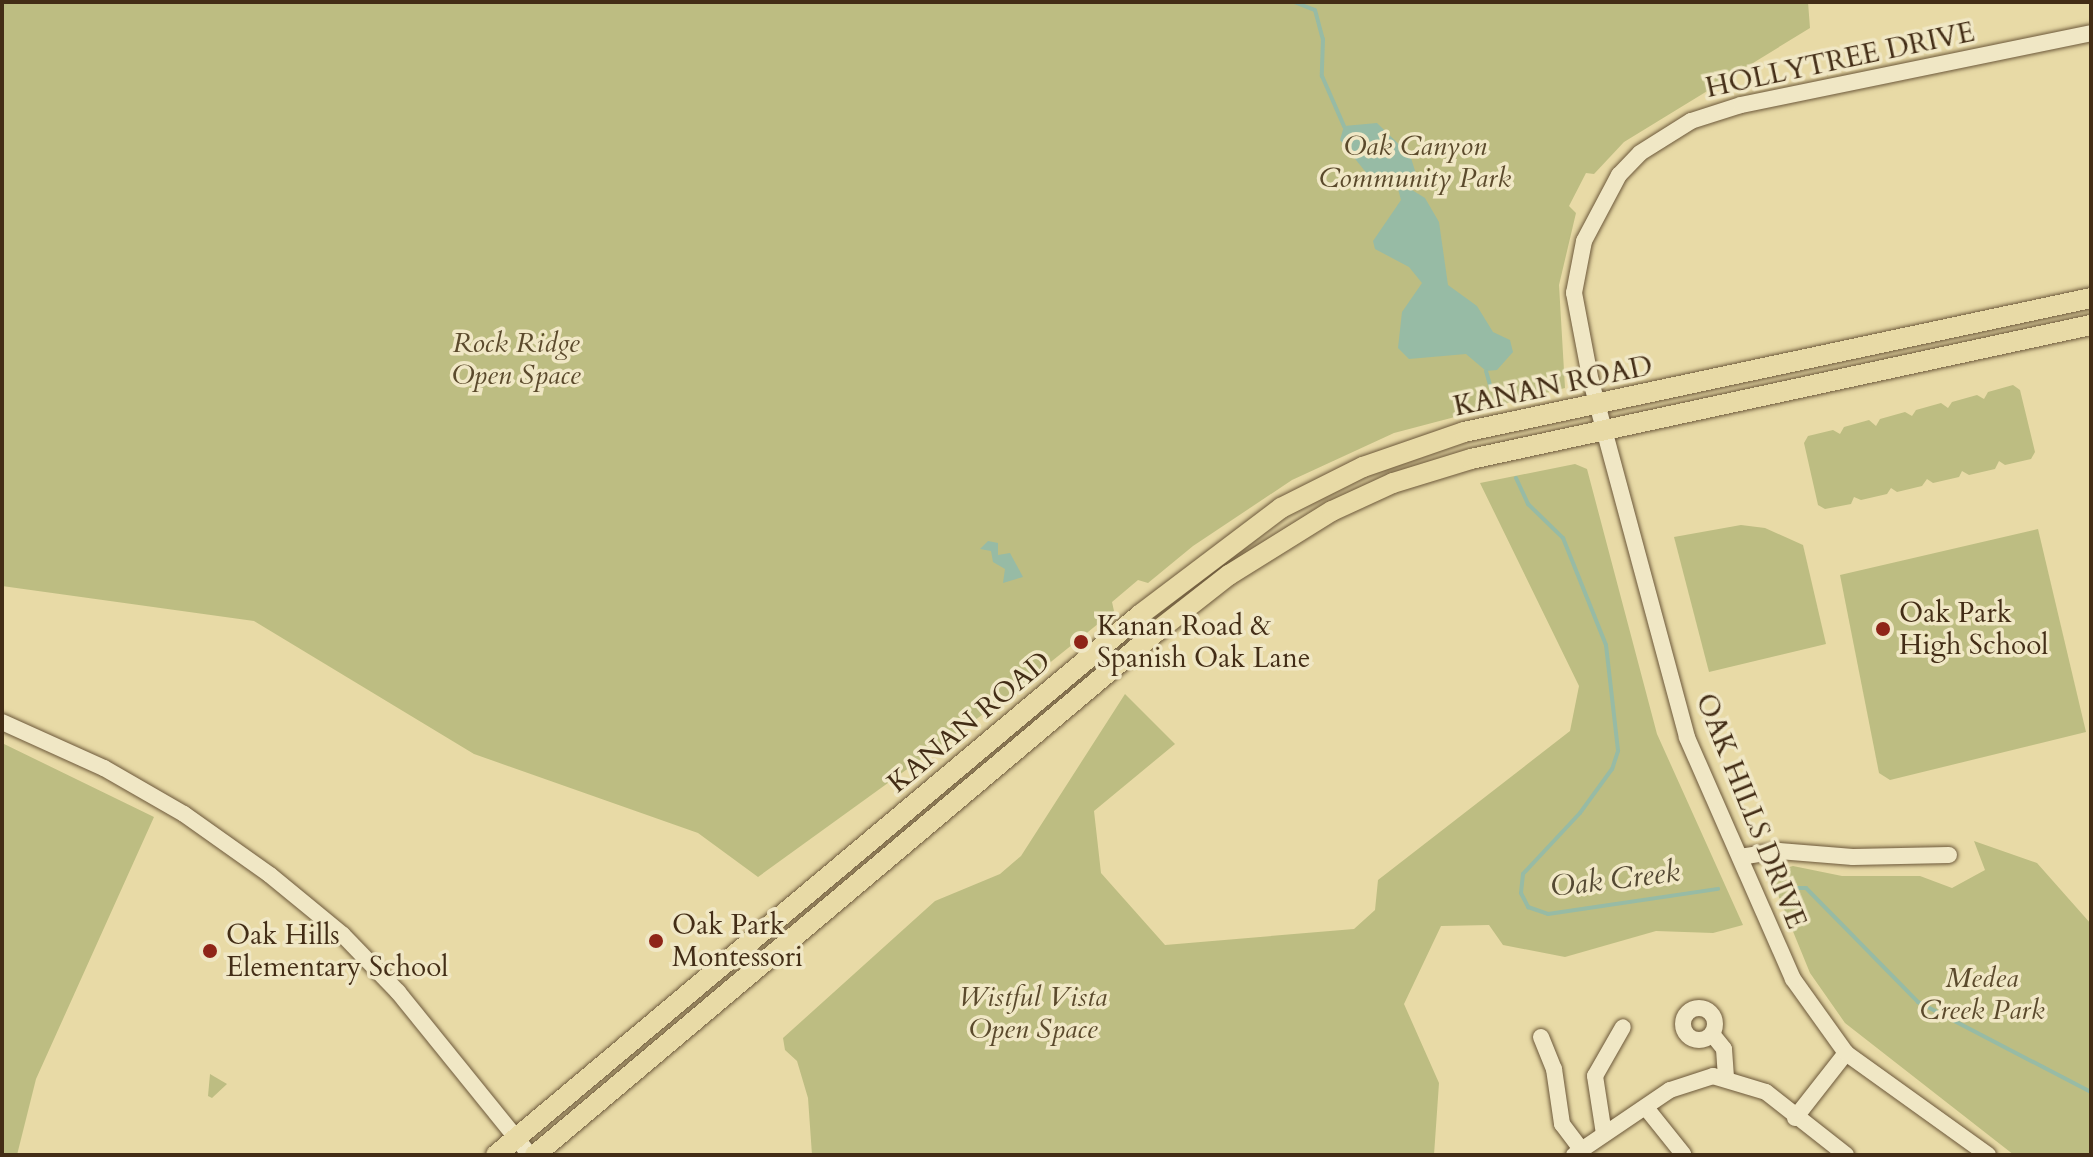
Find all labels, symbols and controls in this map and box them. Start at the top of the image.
street label: HOLLYTREE DRIVE [1703,15,1977,105]
park label: Oak Canyon Community Park [1319,129,1511,195]
park label: Rock Ridge Open Space [452,326,580,392]
street label: KANAN ROAD [1451,349,1655,423]
place label: Oak Park High School [1899,596,2048,662]
place label: Kanan Road & Spanish Oak Lane [1097,609,1311,675]
marker: Oak Park High School [1874,620,1892,638]
marker: Kanan Road & Spanish Oak Lane [1072,633,1090,651]
street label: KANAN ROAD [881,644,1057,800]
street label: OAK HILLS DRIVE [1689,689,1813,933]
water label: Oak Creek [1548,854,1682,906]
place label: Oak Park Montessori [672,908,803,974]
place label: Oak Hills Elementary School [226,918,448,984]
marker: Oak Park Montessori [647,932,665,950]
marker: Oak Hills Elementary School [201,942,219,960]
park label: Medea Creek Park [1920,961,2044,1027]
park label: Wistful Vista Open Space [959,980,1107,1046]

